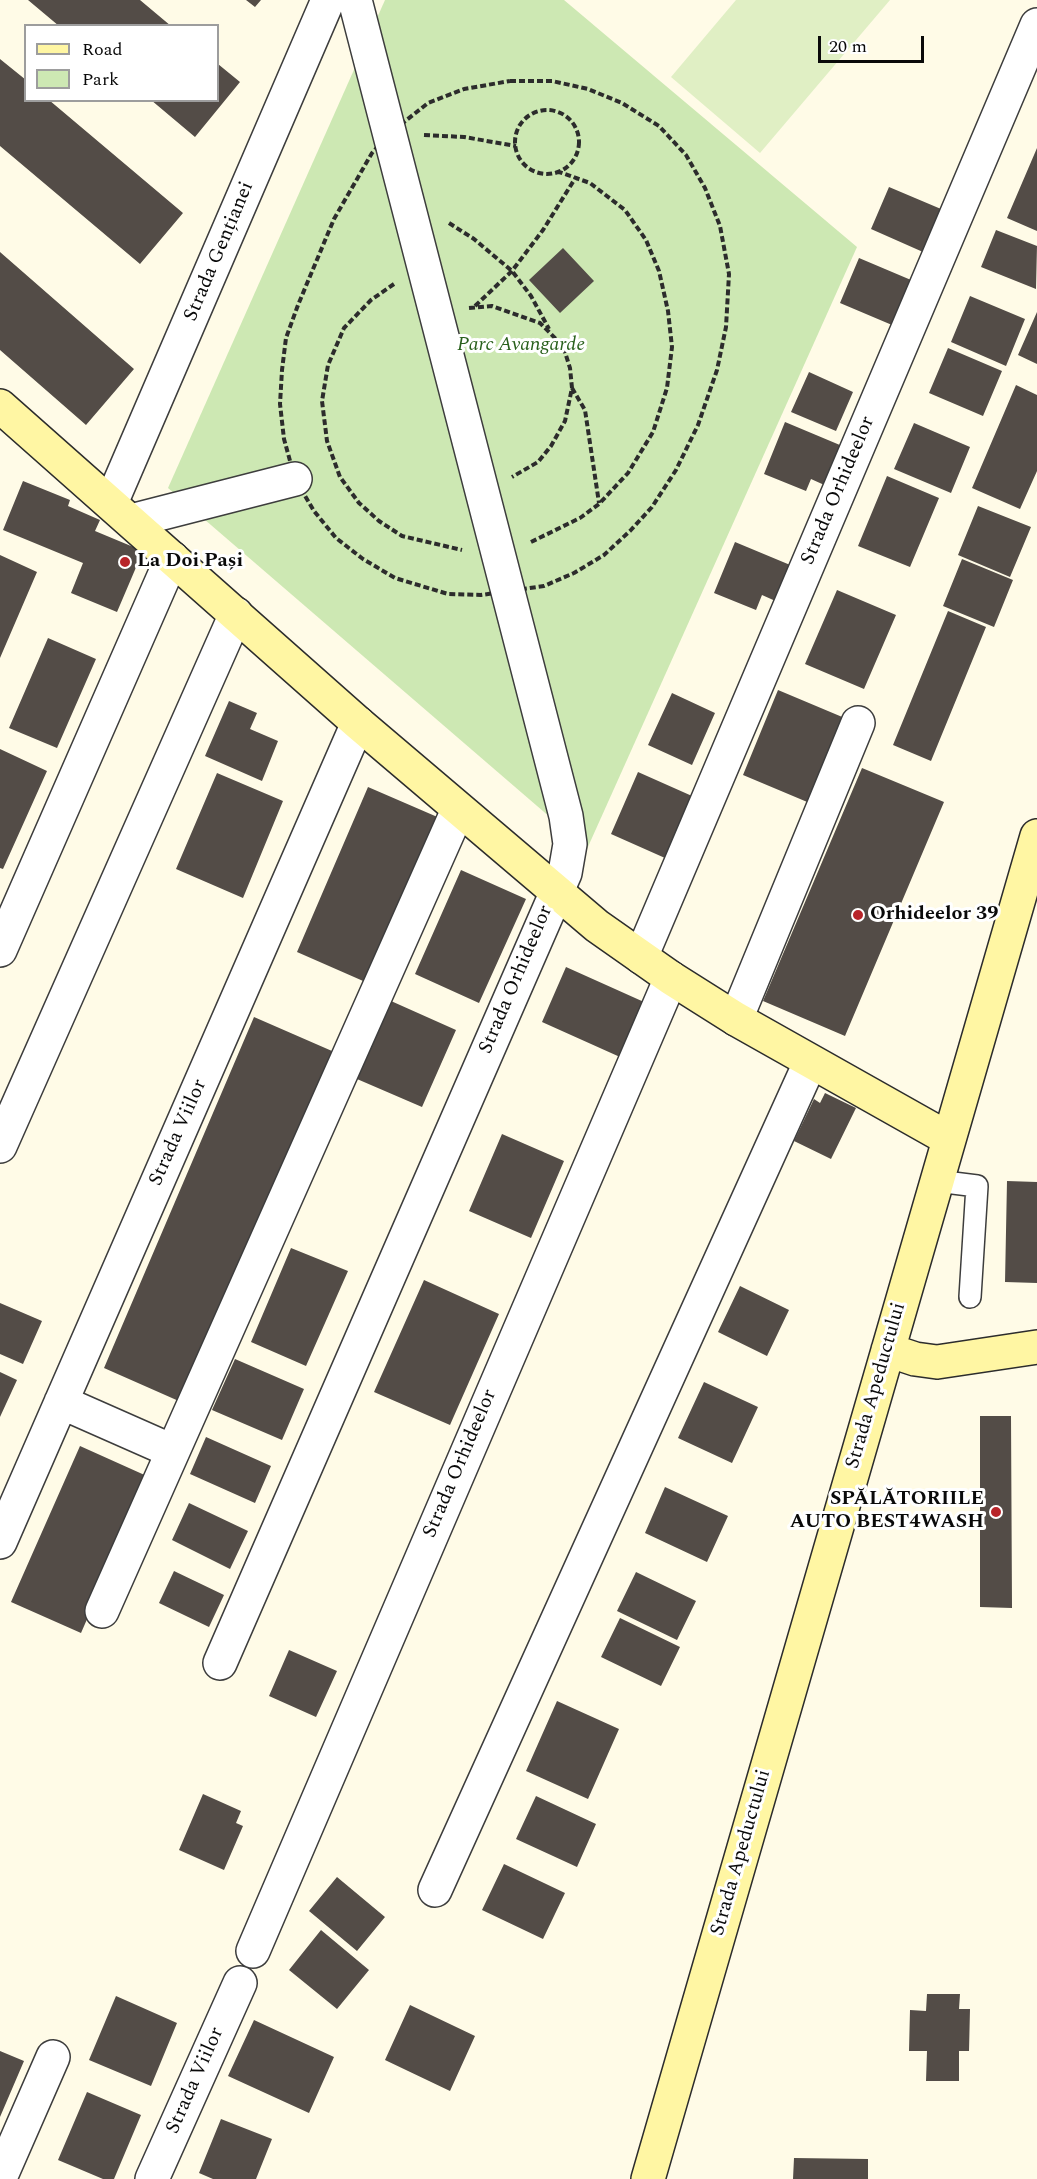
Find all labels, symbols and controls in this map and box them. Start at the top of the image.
legend [24,24,219,102]
scale bar [821,24,928,62]
text: 20 m [829,33,867,60]
text: Road [82,36,123,63]
text: Park [82,66,119,93]
street label: Strada Gențianei [180,179,260,325]
park label: Parc Avangarde [457,334,585,358]
street label: Strada Orhideelor [797,413,881,569]
place label: La Doi Pași [137,550,243,574]
marker: La Doi Pași [118,555,132,569]
street label: Strada Orhideelor [475,902,559,1058]
place label: Orhideelor 39 [870,903,998,927]
marker: Orhideelor 39 [851,908,865,922]
street label: Strada Viilor [145,1076,213,1190]
street label: Strada Apeductului [842,1300,912,1472]
street label: Strada Orhideelor [419,1386,503,1542]
place label: SPĂLĂTORIILE AUTO BEST4WASH [790,1488,984,1535]
marker: SPĂLĂTORIILE AUTO BEST4WASH [989,1505,1003,1519]
street label: Strada Apeductului [707,1767,777,1939]
street label: Strada Viilor [162,2024,230,2138]

